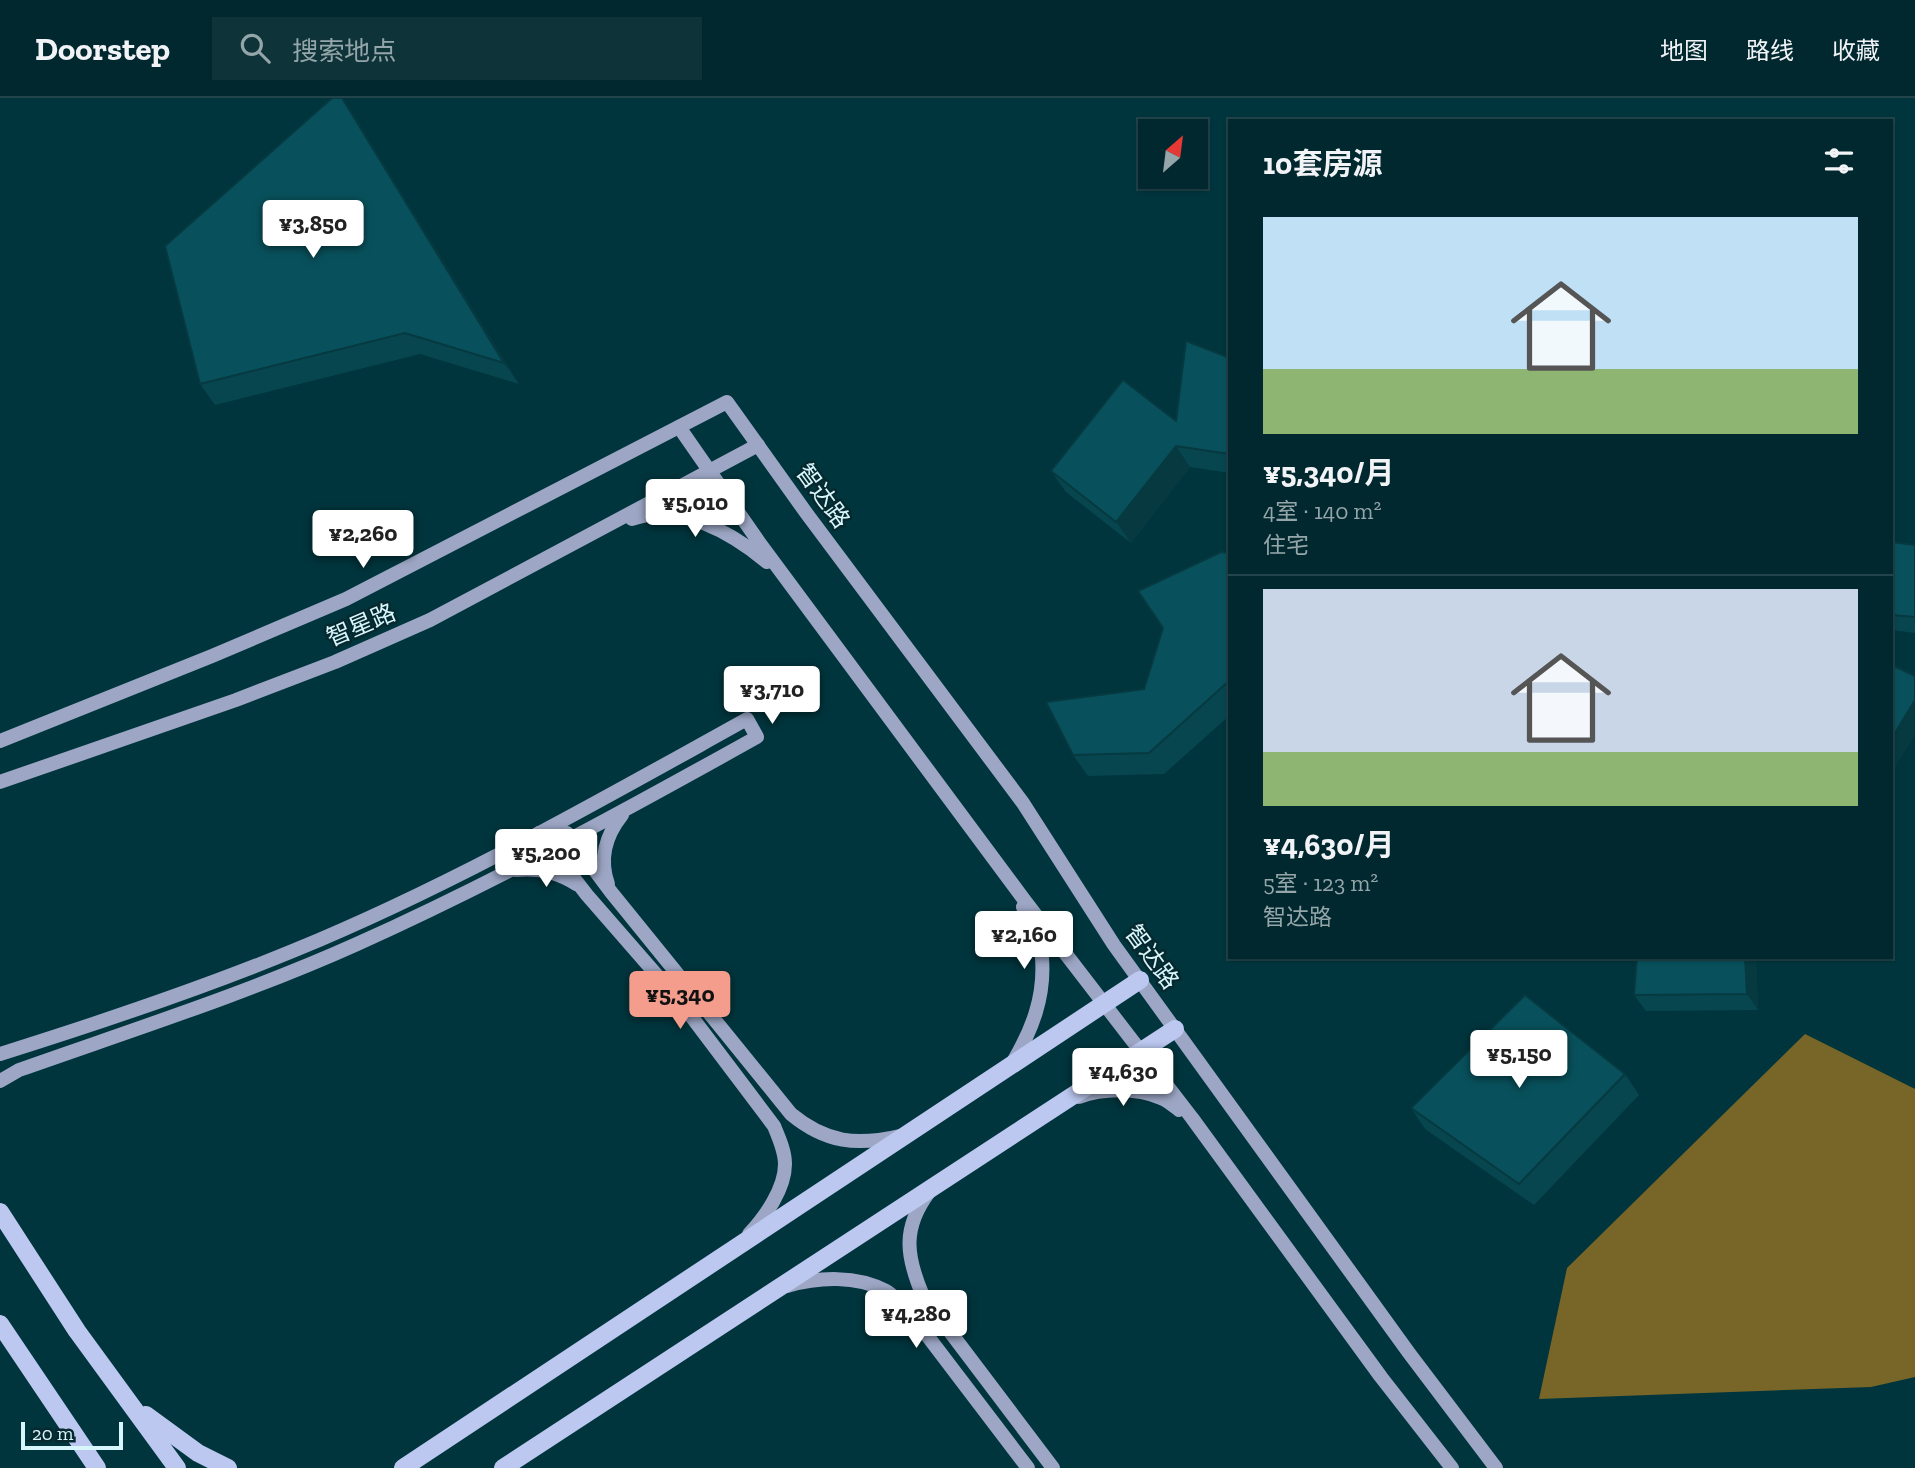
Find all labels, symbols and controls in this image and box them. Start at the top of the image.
search box [212,17,702,80]
text: Doorstep [35,29,170,68]
icon: search [236,29,274,67]
text: 搜索地点 [292,35,396,67]
text: 地图 [1660,36,1708,65]
text: 路线 [1746,36,1794,65]
text: 收藏 [1832,36,1880,65]
north arrow [1138,119,1208,189]
map controls [1138,119,1208,189]
icon: filters [1820,142,1858,180]
text: 10套房源 [1263,146,1382,182]
pin: ¥3,850 [256,200,370,260]
text: ¥3,850 [279,209,347,237]
icon: home [1498,263,1624,389]
text: ¥5,340/月 [1263,455,1395,491]
street label: 智达路 [791,458,856,533]
pin: ¥5,010 [638,480,752,539]
text: ¥5,010 [662,488,728,516]
text: 4室 · 140 m² [1263,497,1381,525]
pin: ¥2,260 [306,510,420,570]
text: ¥2,260 [328,519,398,547]
text: 住宅 [1263,531,1309,559]
street label: 智星路 [322,597,400,652]
icon: home [1498,635,1624,761]
pin: ¥3,710 [715,666,829,726]
text: ¥3,710 [740,675,804,703]
text: ¥4,630/月 [1263,827,1395,863]
pin: ¥5,200 [489,830,603,889]
text: ¥5,200 [511,838,581,866]
text: 5室 · 123 m² [1263,869,1378,897]
text: 智达路 [1263,903,1332,931]
pin: ¥2,160 [967,912,1081,971]
street label: 智达路 [1120,919,1185,994]
text: ¥2,160 [991,920,1057,948]
pin: ¥5,340 [623,972,737,1031]
text: ¥5,340 [645,980,715,1008]
pin: ¥5,150 [1462,1030,1576,1090]
text: ¥5,150 [1486,1039,1552,1067]
pin: ¥4,630 [1066,1048,1180,1108]
text: ¥4,630 [1088,1057,1158,1085]
pin: ¥4,280 [859,1290,973,1350]
text: ¥4,280 [881,1299,951,1327]
scale bar [21,1419,122,1451]
text: 20 m [32,1422,73,1445]

